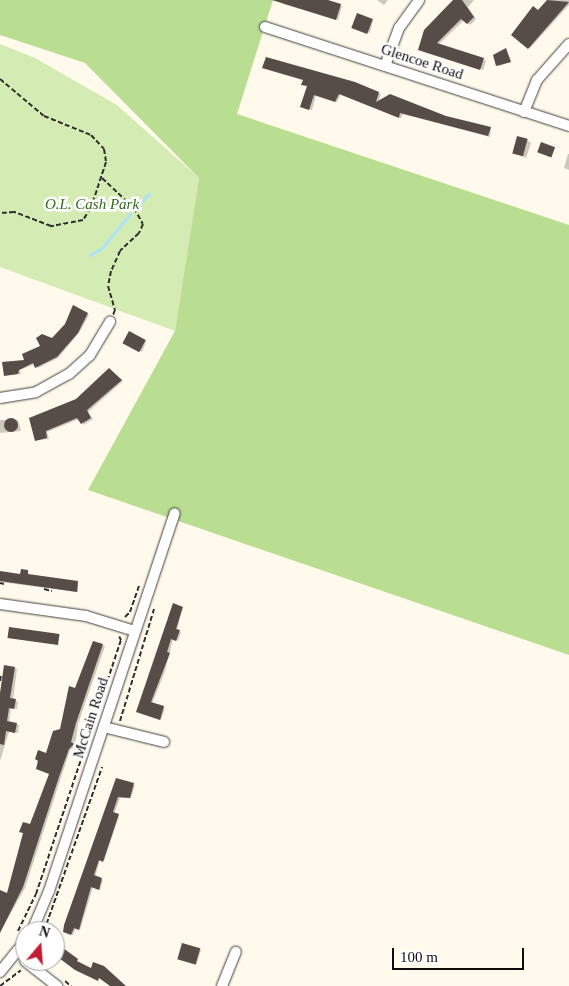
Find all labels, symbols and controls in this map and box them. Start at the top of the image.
street label: Glencoe Road [379,40,465,84]
park label: O.L. Cash Park [45,196,139,214]
street label: McCain Road [70,675,112,761]
north arrow [15,921,65,971]
text: N [37,924,52,941]
scale bar [394,938,526,970]
text: 100 m [400,949,438,965]

